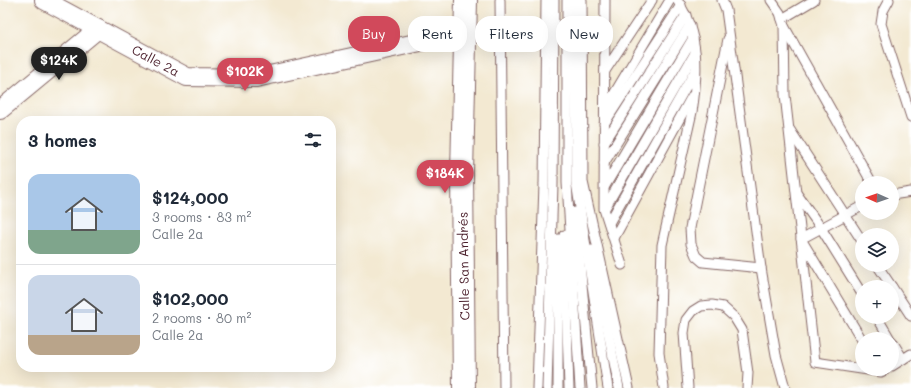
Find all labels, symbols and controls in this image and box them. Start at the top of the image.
chip: Buy [348,16,400,52]
chip: Rent [408,16,467,52]
chip: Filters [475,16,548,52]
chip: New [556,16,613,52]
street label: Calle 2a [129,40,183,80]
pin: $124K [31,47,87,81]
text: $124K [40,51,78,68]
pin: $102K [217,58,273,92]
text: $102K [226,62,264,79]
text: 3 homes [28,129,97,151]
icon: filters [302,129,324,151]
pin: $184K [417,160,473,194]
text: $184K [426,164,464,181]
north arrow [855,176,899,220]
map controls [855,176,899,376]
text: $124,000 [152,186,228,208]
icon: home [60,190,108,238]
text: 3 rooms · 83 m² [152,208,251,225]
street label: Calle San Andrés [454,212,472,320]
text: Calle 2a [152,225,203,242]
button: layers [855,228,899,272]
button: + [855,280,899,324]
text: $102,000 [152,287,228,309]
icon: home [60,291,108,339]
text: 2 rooms · 80 m² [152,309,251,326]
text: Calle 2a [152,326,203,343]
button: − [855,332,899,376]

